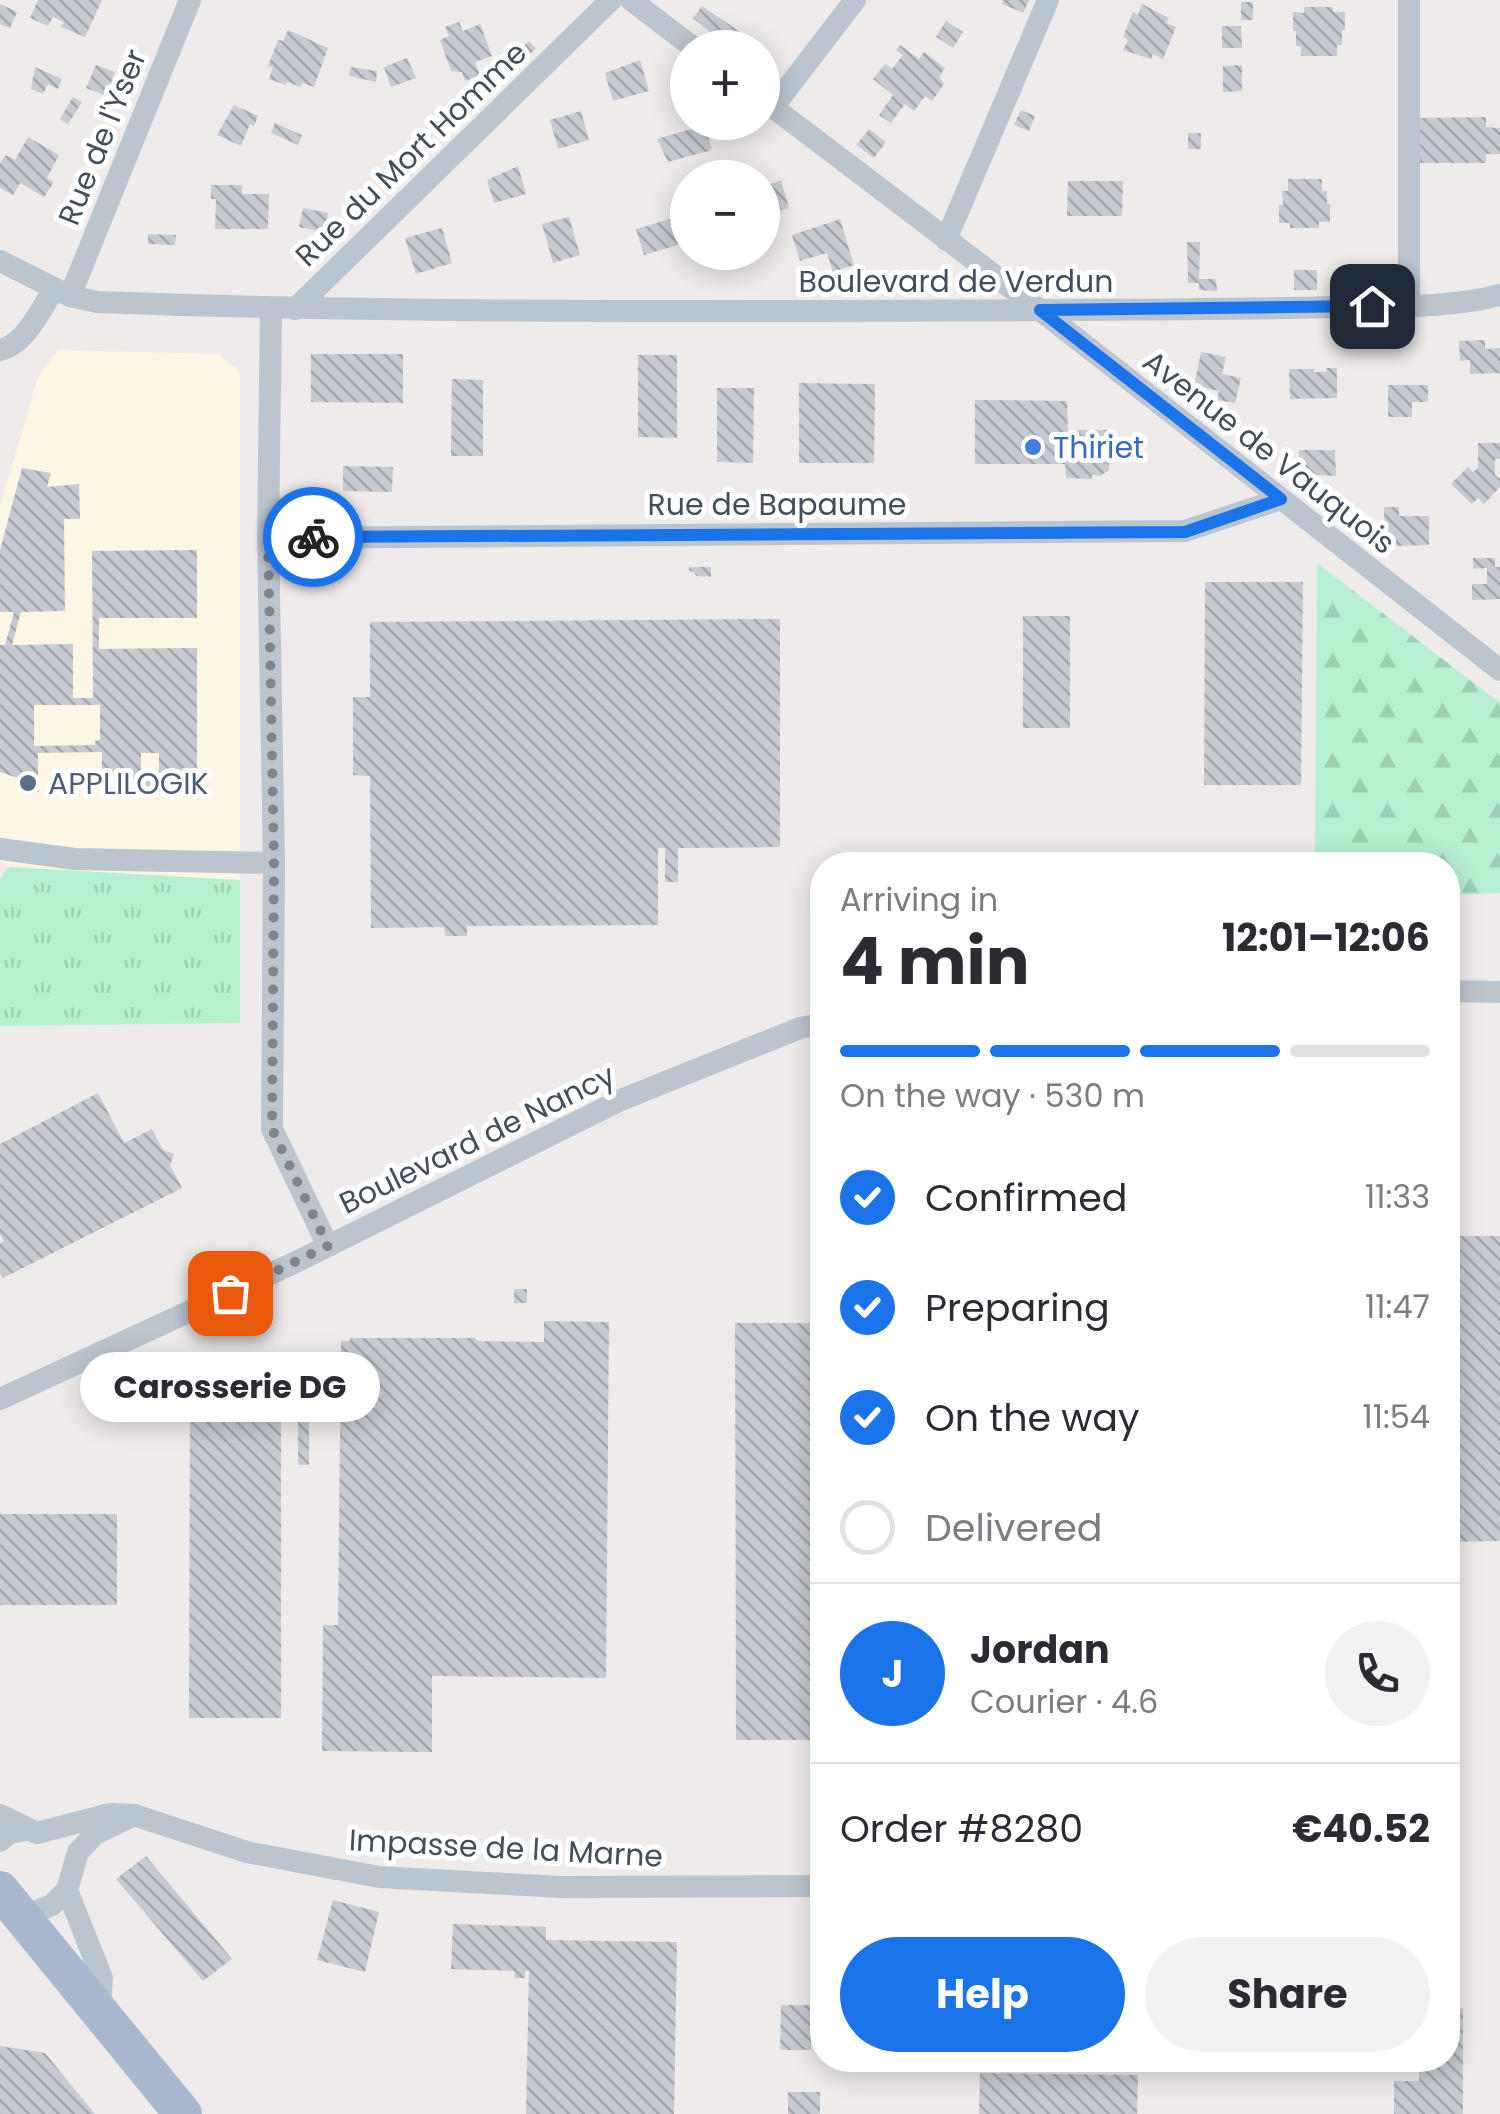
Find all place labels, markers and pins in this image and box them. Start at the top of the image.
pin [1330,264,1415,349]
place label: Thiriet [1053,426,1144,469]
marker: Thiriet [1022,436,1044,458]
place label: APPLILOGIK [48,762,209,805]
marker: APPLILOGIK [17,772,39,794]
pin [188,1251,273,1336]
callout: Carosserie DG [80,1353,380,1423]

